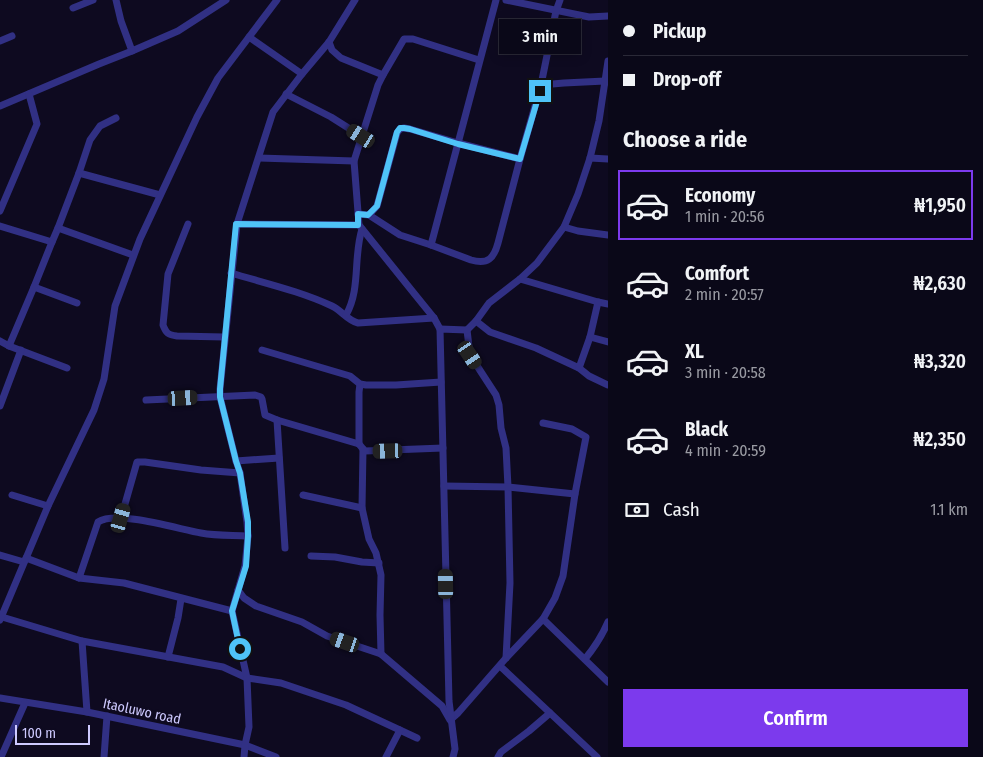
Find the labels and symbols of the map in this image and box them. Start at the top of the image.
callout: 3 min [499,18,581,54]
route end [529,80,551,102]
car [344,122,377,150]
car [455,338,484,372]
car [167,390,198,406]
car [372,443,403,459]
car [109,502,132,534]
car [438,569,453,599]
car [328,630,361,654]
route start [229,638,251,660]
street label: Itaoluwo road [101,695,182,728]
scale bar [15,722,90,745]

